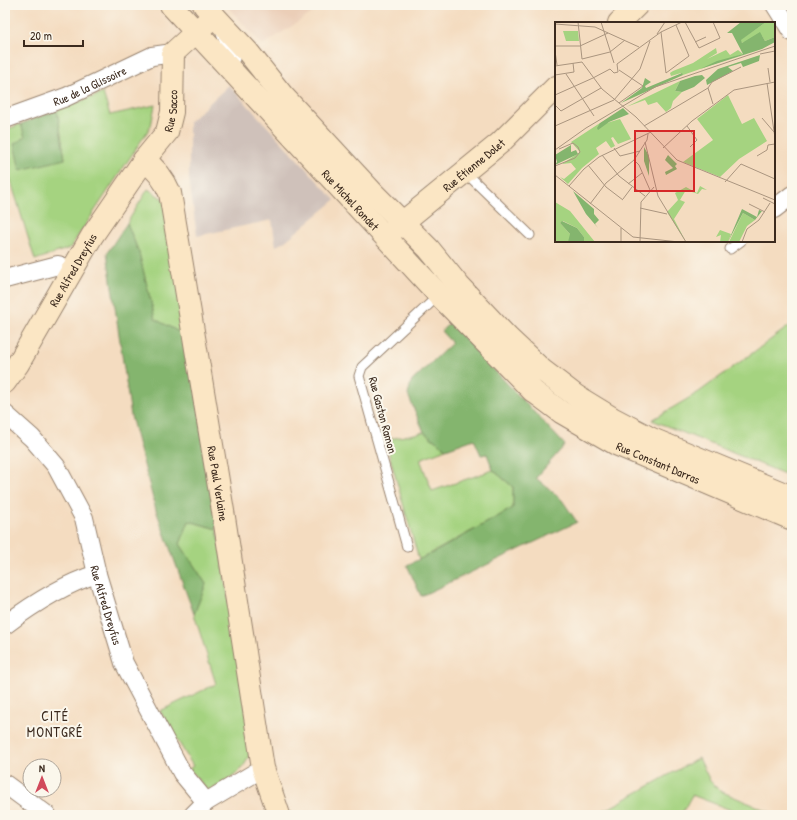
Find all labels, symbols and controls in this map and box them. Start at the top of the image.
scale bar [24,22,83,48]
inset map [555,22,775,242]
text: 20 m [30,27,52,44]
street label: Rue de la Glissoire [51,61,129,109]
street label: Rue Sacco [159,90,181,134]
street label: Rue Étienne Dolet [439,134,509,195]
street label: Rue Michel Rondet [318,165,384,234]
street label: Rue Alfred Dreyfus [45,230,101,310]
street label: Rue Gaston Ramon [365,375,401,455]
street label: Rue Constant Darras [614,437,703,488]
street label: Rue Paul Verlaine [204,444,233,522]
street label: Rue Alfred Dreyfus [87,564,127,647]
district label: CITÉ MONTGRÉ [27,706,83,741]
north arrow [22,758,62,798]
text: N [39,761,45,775]

